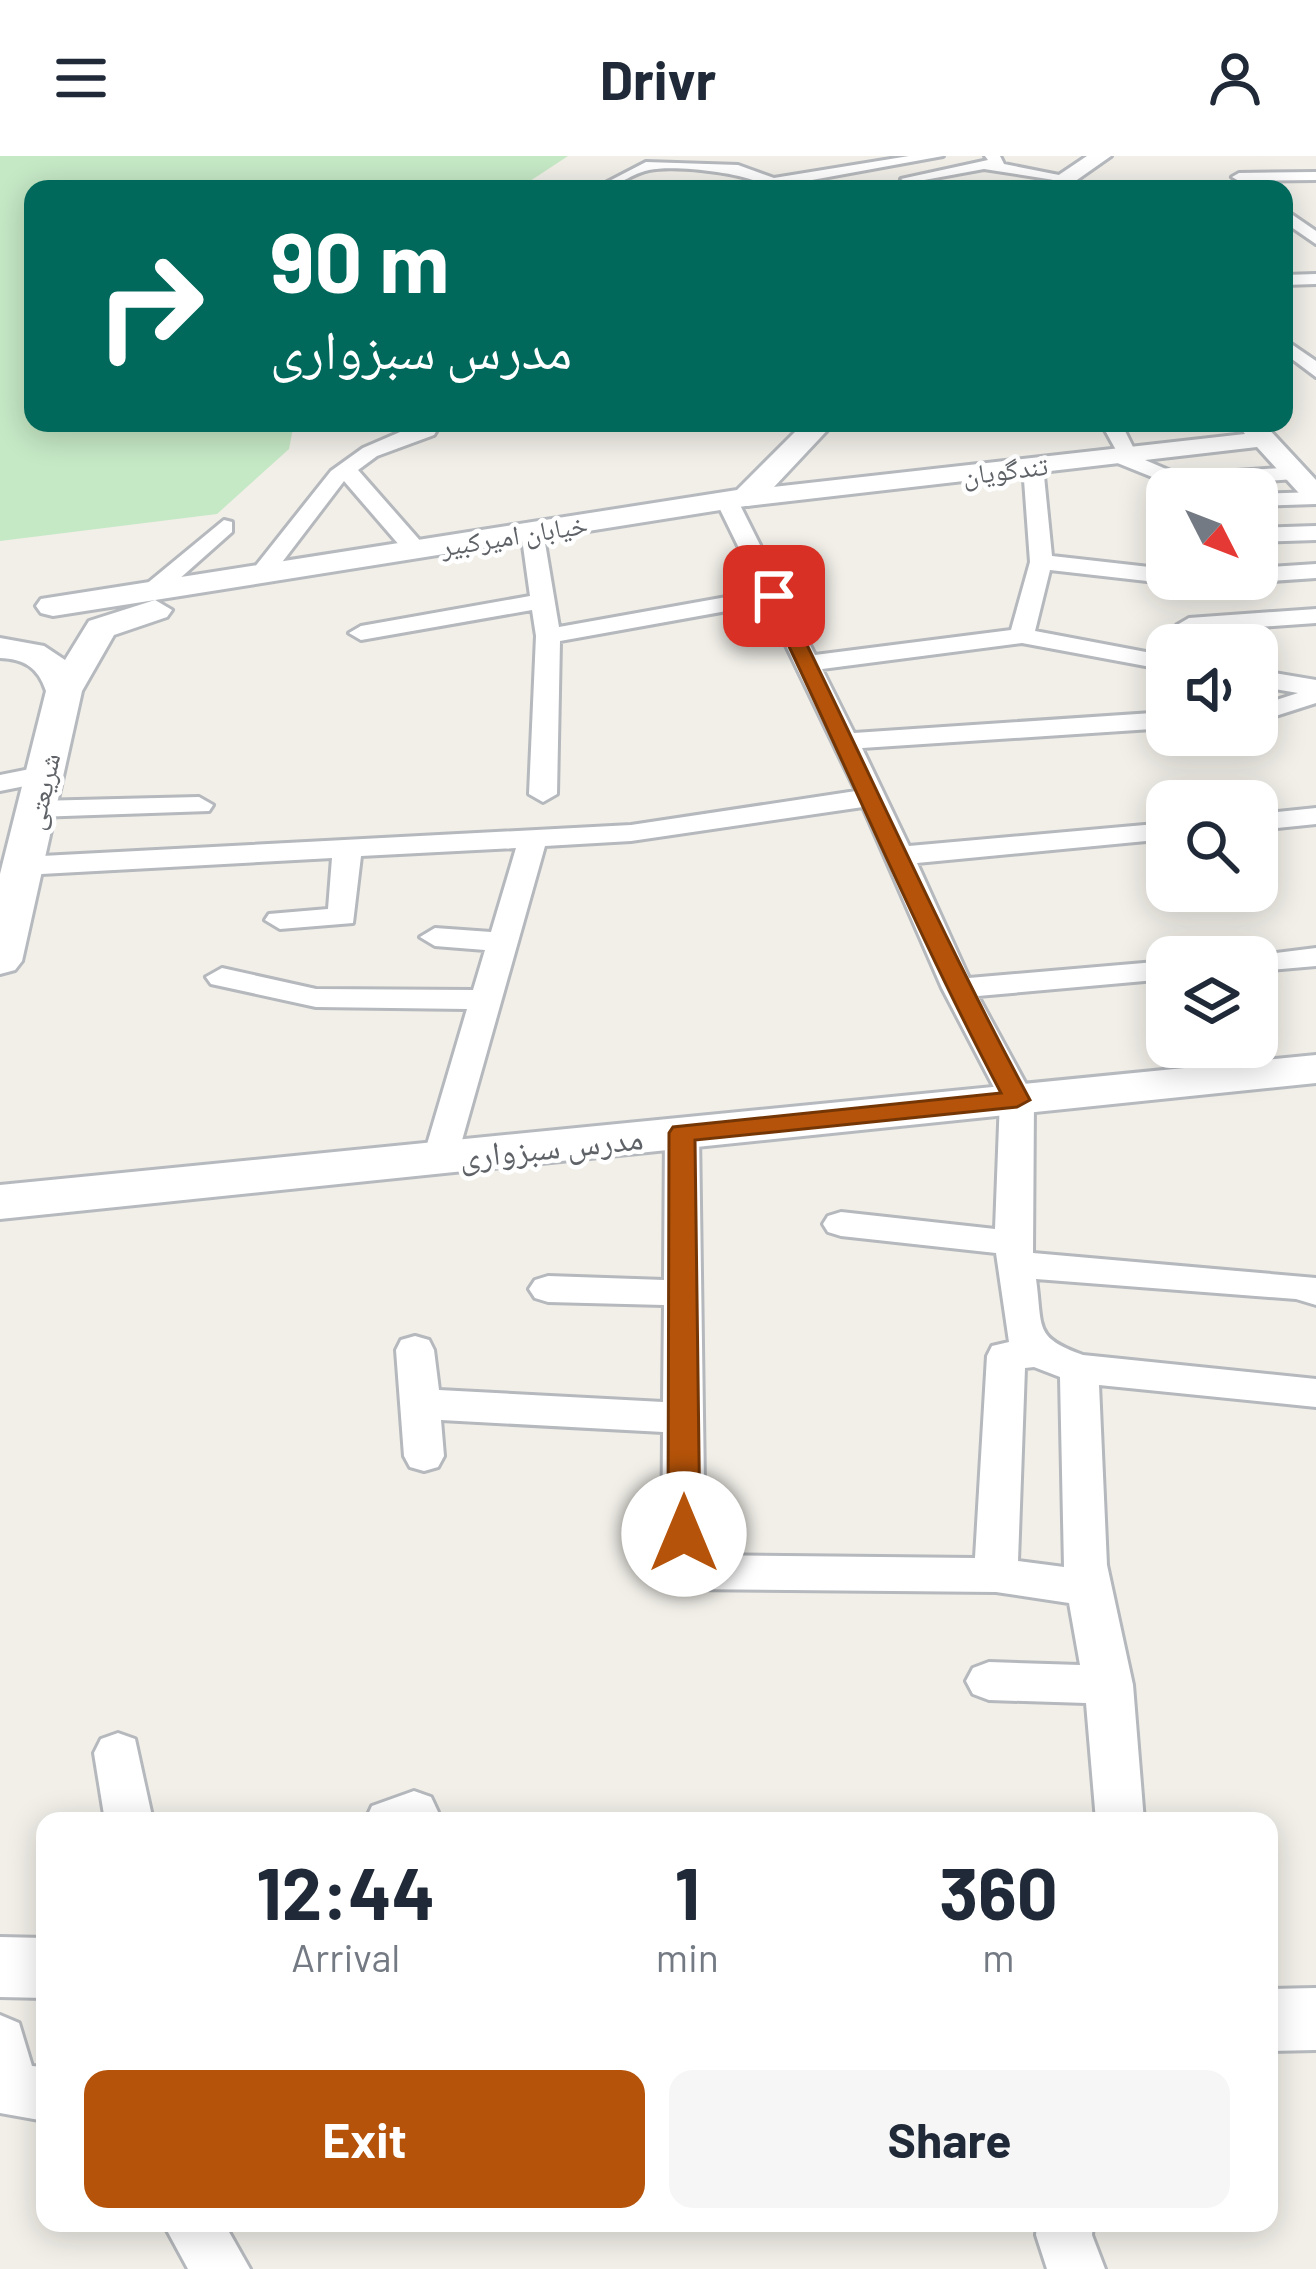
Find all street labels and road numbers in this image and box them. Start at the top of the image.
street label: تندگویان [961,448,1050,492]
street label: خیابان امیرکبیر [437,507,590,564]
street label: شریعتی [17,750,67,833]
street label: مدرس سبزواری [457,1116,645,1178]

